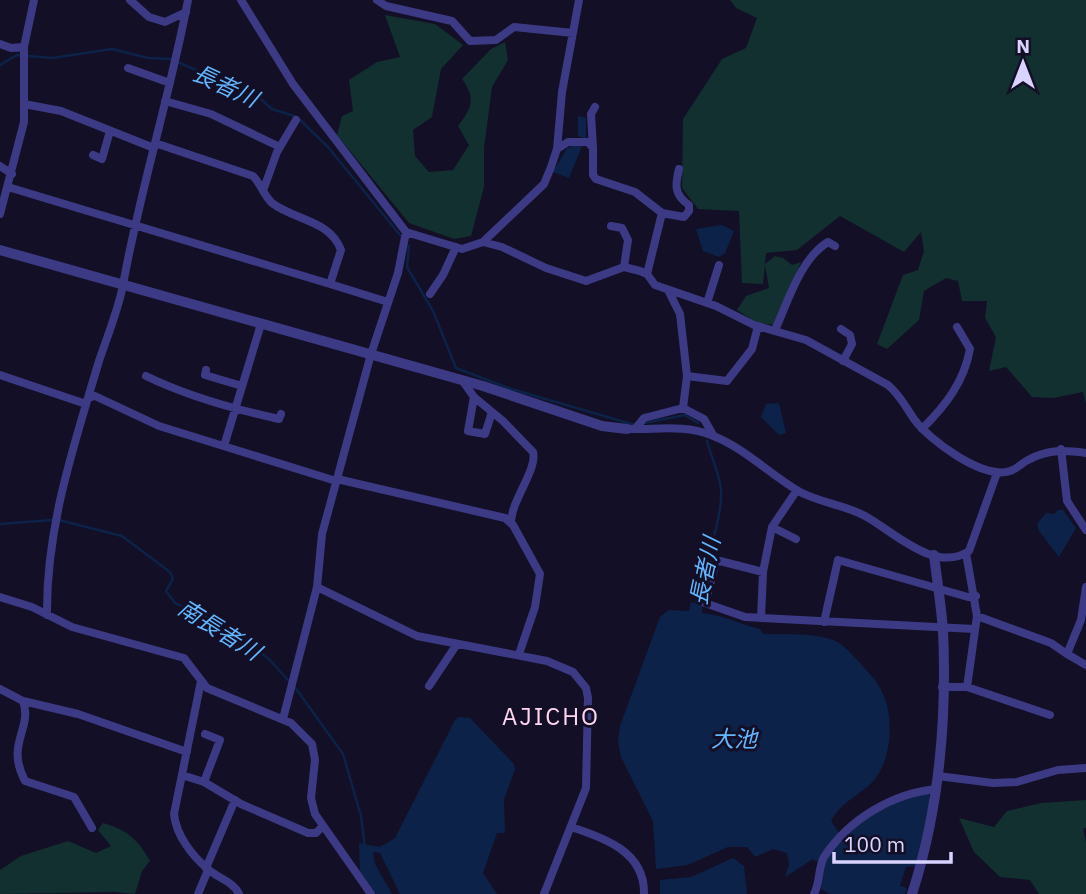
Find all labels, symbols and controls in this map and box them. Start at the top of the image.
north arrow [988,28,1058,98]
text: N [1016,34,1030,58]
water label: 長者川 [188,57,266,114]
water label: 長者川 [682,531,726,608]
water label: 南長者川 [173,592,270,668]
district label: AJICHO [502,700,600,732]
water label: 大池 [711,723,759,753]
scale bar [834,820,951,864]
text: 100 m [844,830,905,858]

